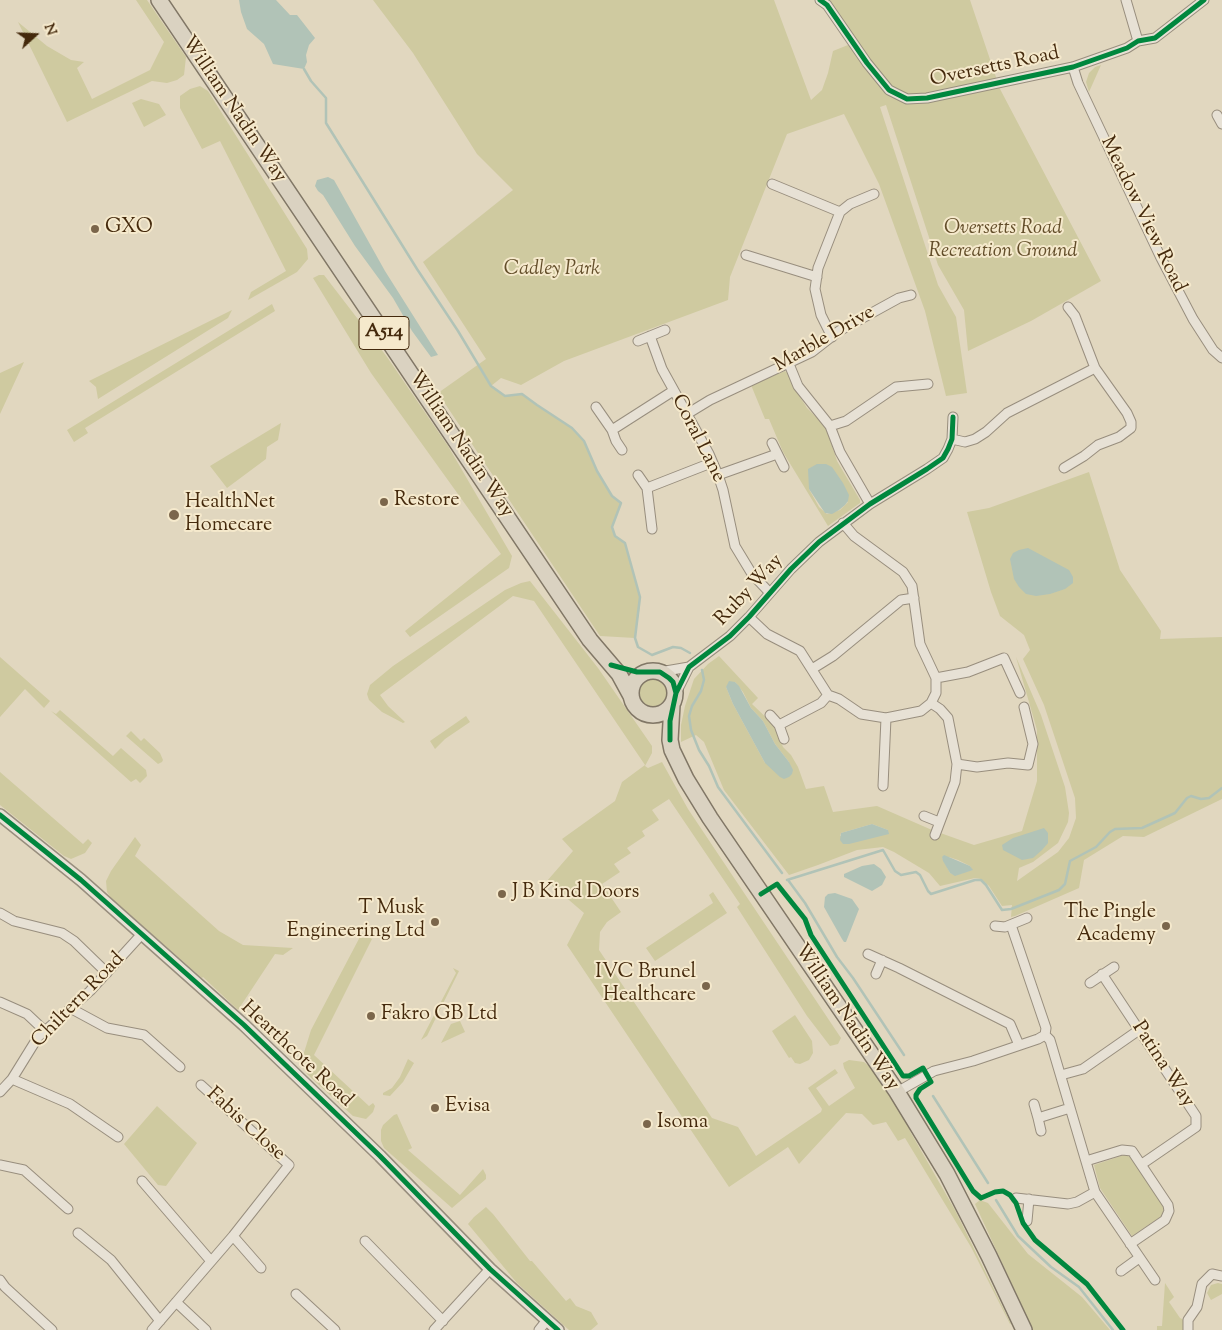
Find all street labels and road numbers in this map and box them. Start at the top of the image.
street label: William Nadin Way [175,32,291,188]
street label: Oversetts Road [928,43,1062,93]
street label: Meadow View Road [1094,133,1190,297]
street label: Marble Drive [770,301,880,379]
road number: A514 [359,316,409,349]
street label: William Nadin Way [402,367,518,523]
street label: Coral Lane [665,391,729,487]
street label: Ruby Way [711,550,789,632]
street label: William Nadin Way [788,940,904,1096]
street label: Chiltern Road [27,948,131,1054]
street label: Hearthcote Road [235,997,357,1113]
street label: Patina Way [1125,1017,1199,1113]
street label: Fabis Close [200,1083,290,1167]

